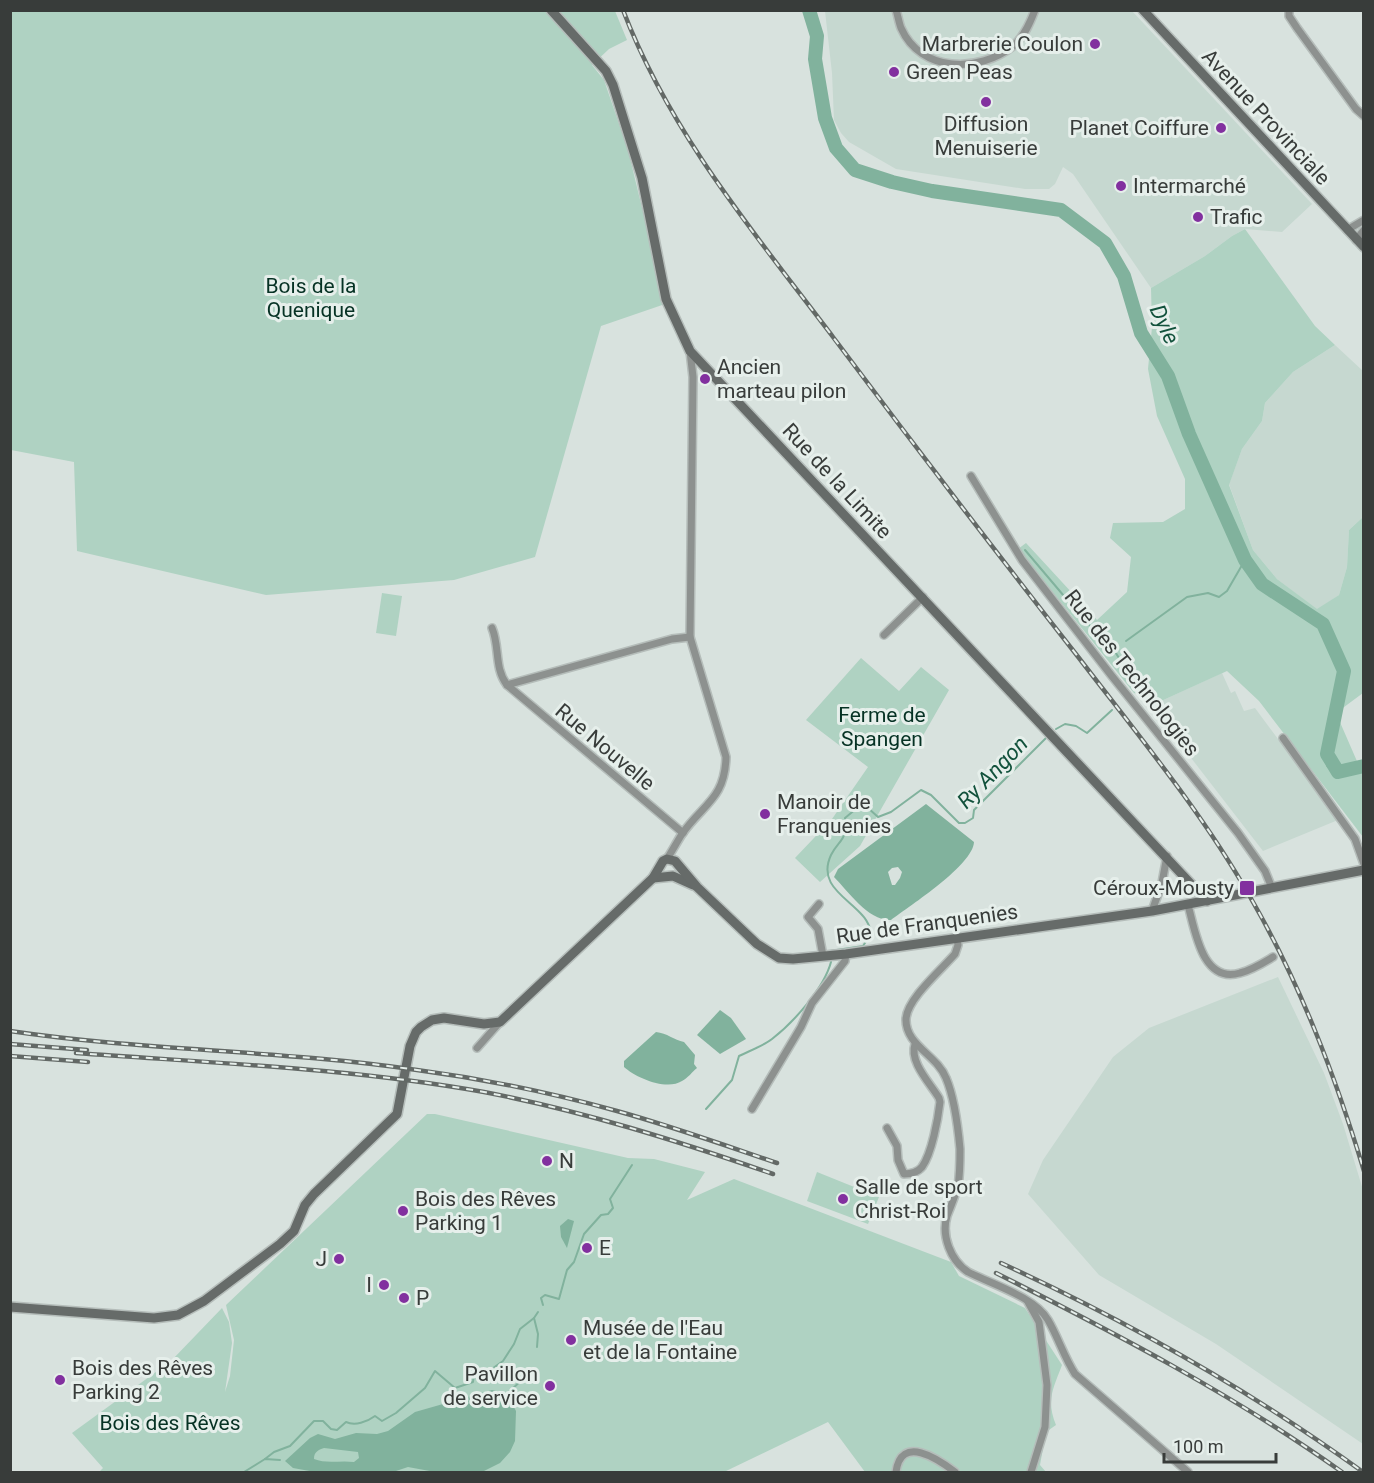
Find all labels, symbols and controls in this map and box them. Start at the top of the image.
place label: Marbrerie Coulon [922,32,1083,56]
marker: Marbrerie Coulon [1088,37,1102,51]
street label: Avenue Provinciale [1197,44,1335,190]
place label: Green Peas [906,60,1013,84]
marker: Green Peas [887,65,901,79]
marker: Diffusion Menuiserie [979,95,993,109]
place label: Diffusion Menuiserie [934,112,1038,160]
place label: Planet Coiffure [1069,116,1209,140]
marker: Planet Coiffure [1214,121,1228,135]
place label: Intermarché [1133,174,1246,198]
marker: Intermarché [1114,179,1128,193]
place label: Trafic [1210,205,1263,229]
marker: Trafic [1191,210,1205,224]
park label: Bois de la Quenique [266,274,356,322]
water label: Dyle [1145,301,1184,348]
place label: Ancien marteau pilon [717,355,846,403]
marker: Ancien marteau pilon [698,372,712,386]
street label: Rue de la Limite [778,418,896,544]
street label: Rue des Technologies [1060,585,1204,761]
street label: Rue Nouvelle [551,699,659,795]
park label: Ferme de Spangen [838,703,926,751]
water label: Ry Angon [952,731,1033,814]
place label: Manoir de Franquenies [777,790,891,838]
marker: Manoir de Franquenies [758,807,772,821]
place label: Céroux-Mousty [1093,876,1234,900]
marker: Céroux-Mousty [1238,879,1256,897]
street label: Rue de Franquenies [834,899,1020,949]
place label: N [559,1149,574,1173]
marker: N [540,1154,554,1168]
place label: Salle de sport Christ-Roi [855,1175,983,1223]
place label: Bois des Rêves Parking 1 [415,1187,556,1235]
marker: Salle de sport Christ-Roi [836,1192,850,1206]
marker: Bois des Rêves Parking 1 [396,1204,410,1218]
place label: E [599,1236,611,1260]
marker: E [580,1241,594,1255]
place label: J [315,1247,327,1271]
marker: J [332,1252,346,1266]
place label: I [366,1273,372,1297]
marker: I [377,1278,391,1292]
place label: P [416,1286,429,1310]
marker: P [397,1291,411,1305]
place label: Musée de l'Eau et de la Fontaine [583,1316,737,1364]
marker: Musée de l'Eau et de la Fontaine [564,1333,578,1347]
place label: Bois des Rêves Parking 2 [72,1356,213,1404]
place label: Pavillon de service [443,1362,538,1410]
marker: Bois des Rêves Parking 2 [53,1373,67,1387]
marker: Pavillon de service [543,1379,557,1393]
park label: Bois des Rêves [99,1411,241,1435]
scale bar [1164,1426,1276,1464]
text: 100 m [1173,1436,1224,1457]

